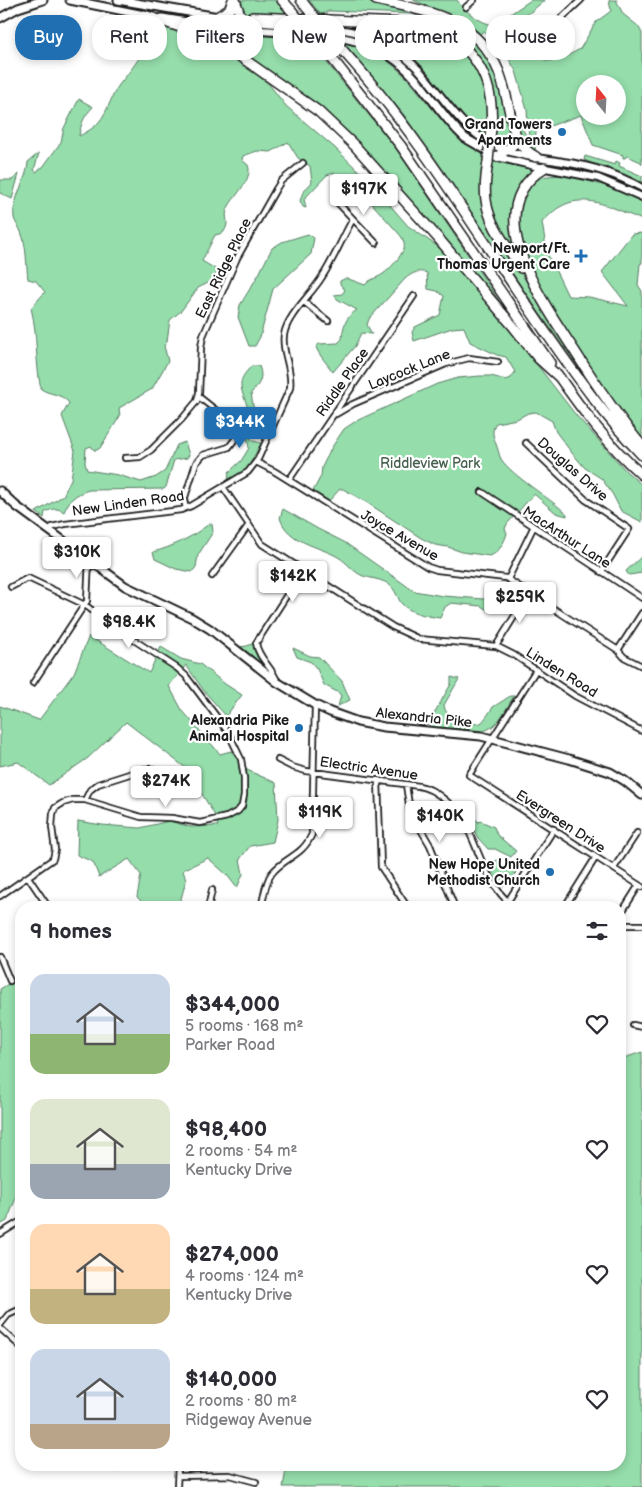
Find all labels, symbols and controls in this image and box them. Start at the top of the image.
chip: Buy [15,15,82,60]
chip: Rent [92,15,167,60]
chip: Filters [177,15,263,60]
chip: New [273,15,345,60]
chip: Apartment [355,15,476,60]
chip: House [486,15,575,60]
north arrow [576,75,626,125]
map controls [576,75,626,125]
place label: Grand Towers Apartments [465,116,552,149]
marker: Grand Towers Apartments [556,126,568,138]
pin: $197K [329,174,399,216]
text: $197K [341,180,387,199]
street label: East Ridge Place [192,215,255,321]
place label: Newport/Ft. Thomas Urgent Care [437,240,570,273]
marker: Newport/Ft. Thomas Urgent Care [574,249,588,263]
street label: Riddle Place [313,345,372,420]
street label: Laycock Lane [366,345,453,394]
pin: $344K [205,406,275,449]
text: $344K [215,413,265,432]
street label: Douglas Drive [534,434,612,505]
park label: Riddleview Park [380,455,480,472]
street label: New Linden Road [71,487,185,520]
street label: MacArthur Lane [520,503,614,572]
street label: Joyce Avenue [358,506,442,565]
pin: $310K [42,536,112,579]
text: $310K [53,543,101,562]
pin: $142K [258,560,328,603]
text: $142K [269,567,317,586]
pin: $259K [485,582,555,624]
text: $259K [495,588,545,607]
pin: $98.4K [88,606,170,649]
text: $98.4K [102,613,156,632]
street label: Linden Road [523,644,601,701]
street label: Alexandria Pike [375,704,473,731]
place label: Alexandria Pike Animal Hospital [188,712,289,745]
marker: Alexandria Pike Animal Hospital [293,722,305,734]
street label: Electric Avenue [319,753,419,784]
pin: $274K [131,766,201,808]
text: $274K [142,772,190,791]
street label: Evergreen Drive [513,786,609,857]
pin: $119K [285,796,355,839]
pin: $140K [405,800,475,843]
text: $119K [298,803,342,822]
text: $140K [416,807,464,826]
place label: New Hope United Methodist Church [427,856,540,889]
marker: New Hope United Methodist Church [544,866,556,878]
icon: filters [583,917,611,945]
text: 9 homes [30,919,112,944]
text: $344,000 [185,992,280,1017]
icon: home [70,994,130,1054]
icon: heart [583,1010,611,1038]
text: 5 rooms · 168 m² [185,1017,303,1036]
text: Parker Road [185,1036,275,1055]
text: $98,400 [185,1117,267,1142]
icon: home [70,1119,130,1179]
icon: heart [583,1135,611,1163]
text: 2 rooms · 54 m² [185,1142,297,1161]
text: Kentucky Drive [185,1161,292,1180]
text: $274,000 [185,1242,279,1267]
icon: home [70,1244,130,1304]
icon: heart [583,1260,611,1288]
text: 4 rooms · 124 m² [185,1267,304,1286]
text: Kentucky Drive [185,1286,292,1305]
text: $140,000 [185,1367,277,1392]
icon: home [70,1369,130,1429]
icon: heart [583,1385,611,1413]
text: 2 rooms · 80 m² [185,1392,297,1411]
text: Ridgeway Avenue [185,1411,312,1430]

